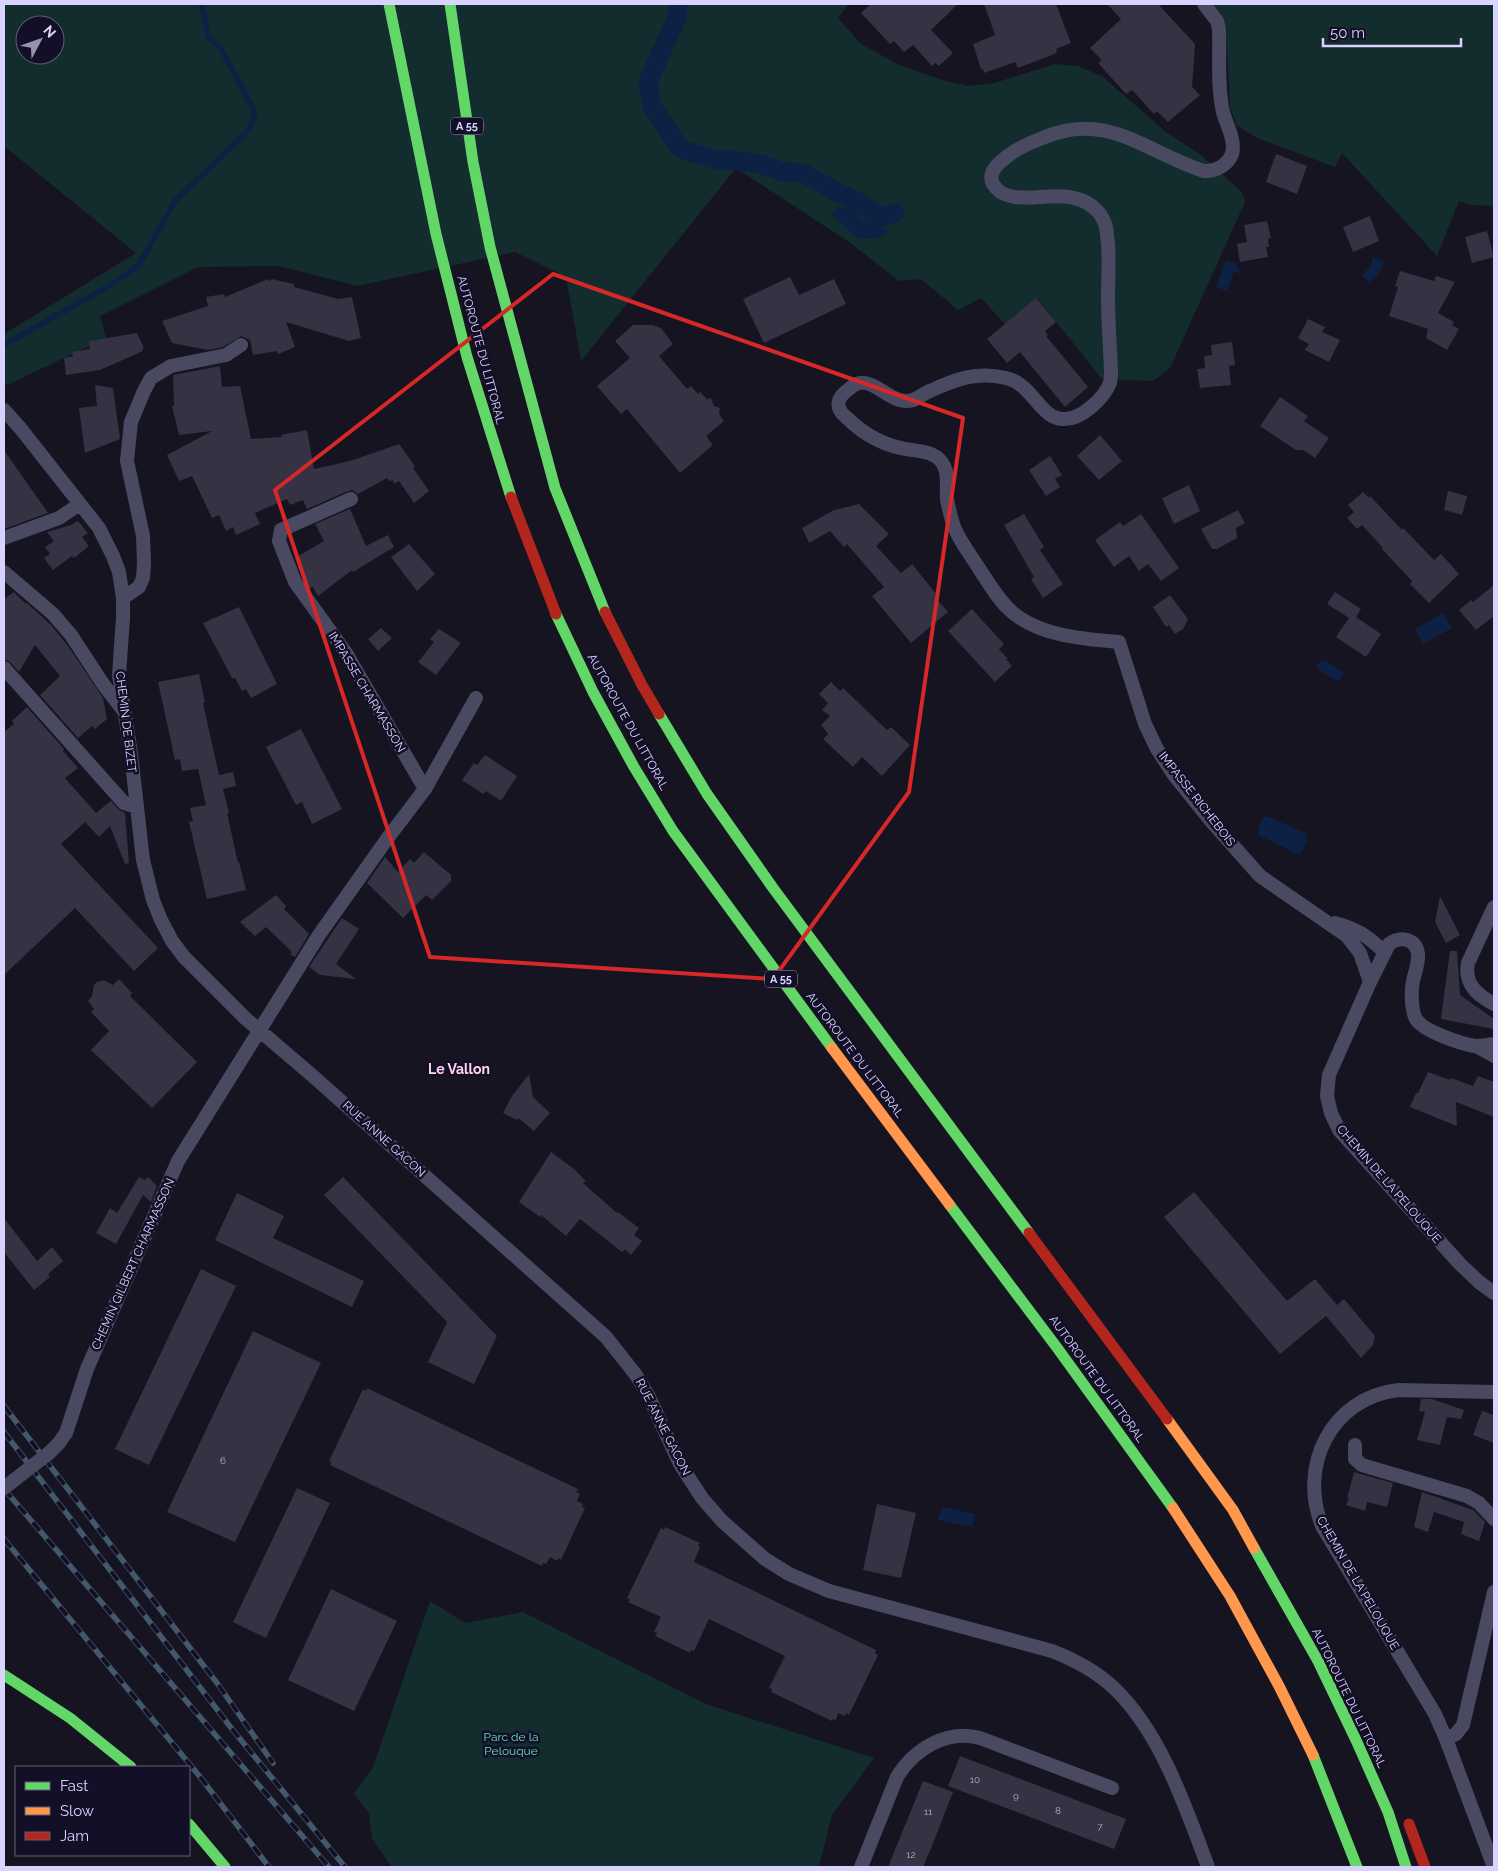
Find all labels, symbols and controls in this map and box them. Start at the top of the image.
north arrow [15,15,65,65]
scale bar [1323,15,1460,47]
text: N [40,22,59,41]
text: 50 m [1330,24,1365,42]
road number: A 55 [451,118,483,134]
street label: AUTOROUTE DU LITTORAL [454,274,508,426]
street label: IMPASSE CHARMASSON [326,629,408,755]
street label: AUTOROUTE DU LITTORAL [585,652,671,792]
street label: CHEMIN DE BIZET [113,670,139,774]
street label: IMPASSE RICHEBOIS [1156,749,1238,849]
road number: A 55 [765,971,797,988]
street label: AUTOROUTE DU LITTORAL [803,990,907,1120]
district label: Le Vallon [428,1061,490,1077]
street label: RUE ANNE GACON [340,1098,428,1180]
street label: CHEMIN DE LA PELOUQUE [1334,1122,1444,1246]
street label: CHEMIN GILBERT CHARMASSON [89,1176,177,1352]
street label: AUTOROUTE DU LITTORAL [1046,1313,1148,1445]
street label: RUE ANNE GACON [633,1376,693,1478]
house number: 6 [220,1455,226,1466]
street label: CHEMIN DE LA PELOUQUE [1314,1514,1402,1652]
street label: AUTOROUTE DU LITTORAL [1309,1626,1389,1770]
park label: Parc de la Pelouque [484,1730,538,1758]
legend [15,1766,190,1856]
house number: 10 [970,1774,980,1785]
text: Fast [60,1777,88,1795]
house number: 9 [1013,1790,1019,1801]
text: Slow [60,1802,94,1820]
house number: 8 [1055,1805,1061,1816]
house number: 11 [924,1806,933,1817]
house number: 7 [1097,1821,1103,1832]
text: Jam [60,1827,89,1845]
house number: 12 [906,1849,916,1860]

